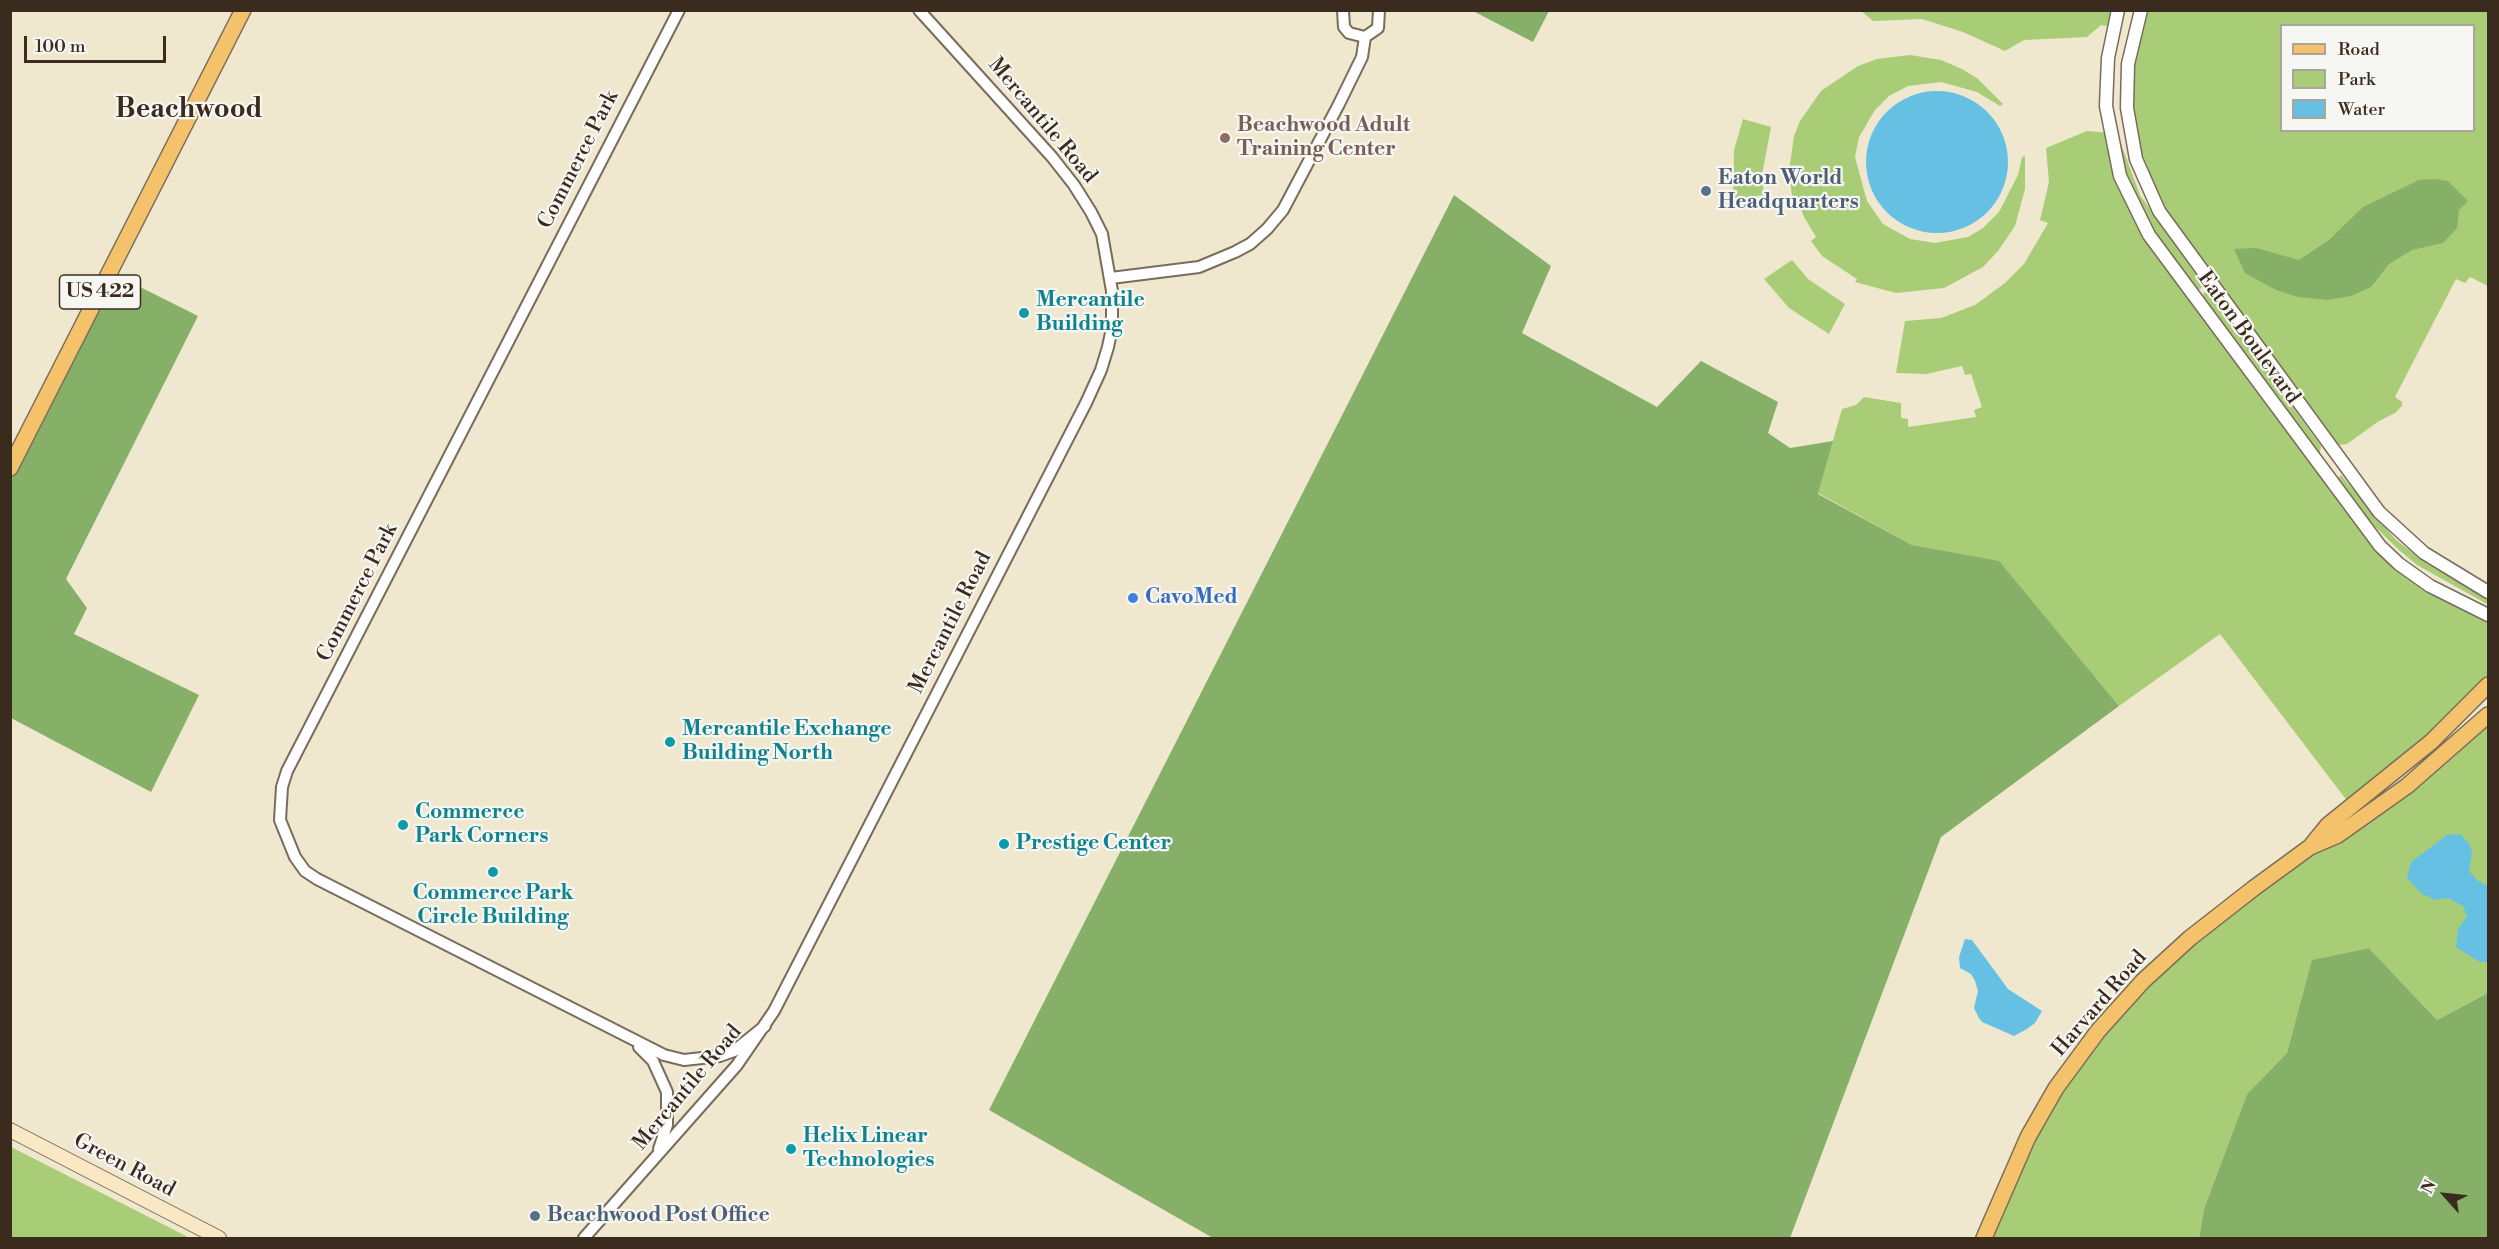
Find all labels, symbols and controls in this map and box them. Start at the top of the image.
scale bar [27,24,170,62]
legend [2280,24,2475,132]
text: 100 m [35,35,86,58]
text: Road [2338,38,2380,61]
street label: Mercantile Road [982,53,1102,189]
text: Park [2338,68,2375,91]
street label: Commerce Park [533,87,625,233]
district label: Beachwood [115,95,263,127]
text: Water [2338,98,2385,121]
place label: Beachwood Adult Training Center [1237,113,1410,163]
marker: Beachwood Adult Training Center [1218,131,1232,145]
place label: Eaton World Headquarters [1718,166,1859,216]
marker: Eaton World Headquarters [1699,184,1713,198]
street label: Eaton Boulevard [2191,267,2305,409]
road number: US 422 [60,275,140,309]
place label: Mercantile Building [1036,288,1145,338]
marker: Mercantile Building [1017,306,1031,320]
street label: Commerce Park [312,520,404,666]
street label: Mercantile Road [904,548,998,698]
place label: CavoMed [1145,585,1238,611]
marker: CavoMed [1126,591,1140,605]
place label: Mercantile Exchange Building North [682,717,891,767]
marker: Mercantile Exchange Building North [663,735,677,749]
place label: Commerce Park Corners [415,800,548,850]
marker: Commerce Park Corners [396,818,410,832]
place label: Prestige Center [1016,831,1171,857]
marker: Prestige Center [997,837,1011,851]
marker: Commerce Park Circle Building [486,865,500,879]
place label: Commerce Park Circle Building [412,881,574,931]
street label: Harvard Road [2047,946,2153,1062]
street label: Mercantile Road [628,1020,748,1156]
place label: Helix Linear Technologies [803,1124,935,1174]
street label: Green Road [69,1129,179,1203]
marker: Helix Linear Technologies [784,1142,798,1156]
north arrow [2415,1165,2475,1225]
text: N [2417,1177,2441,1197]
place label: Beachwood Post Office [547,1203,770,1229]
marker: Beachwood Post Office [528,1209,542,1223]

